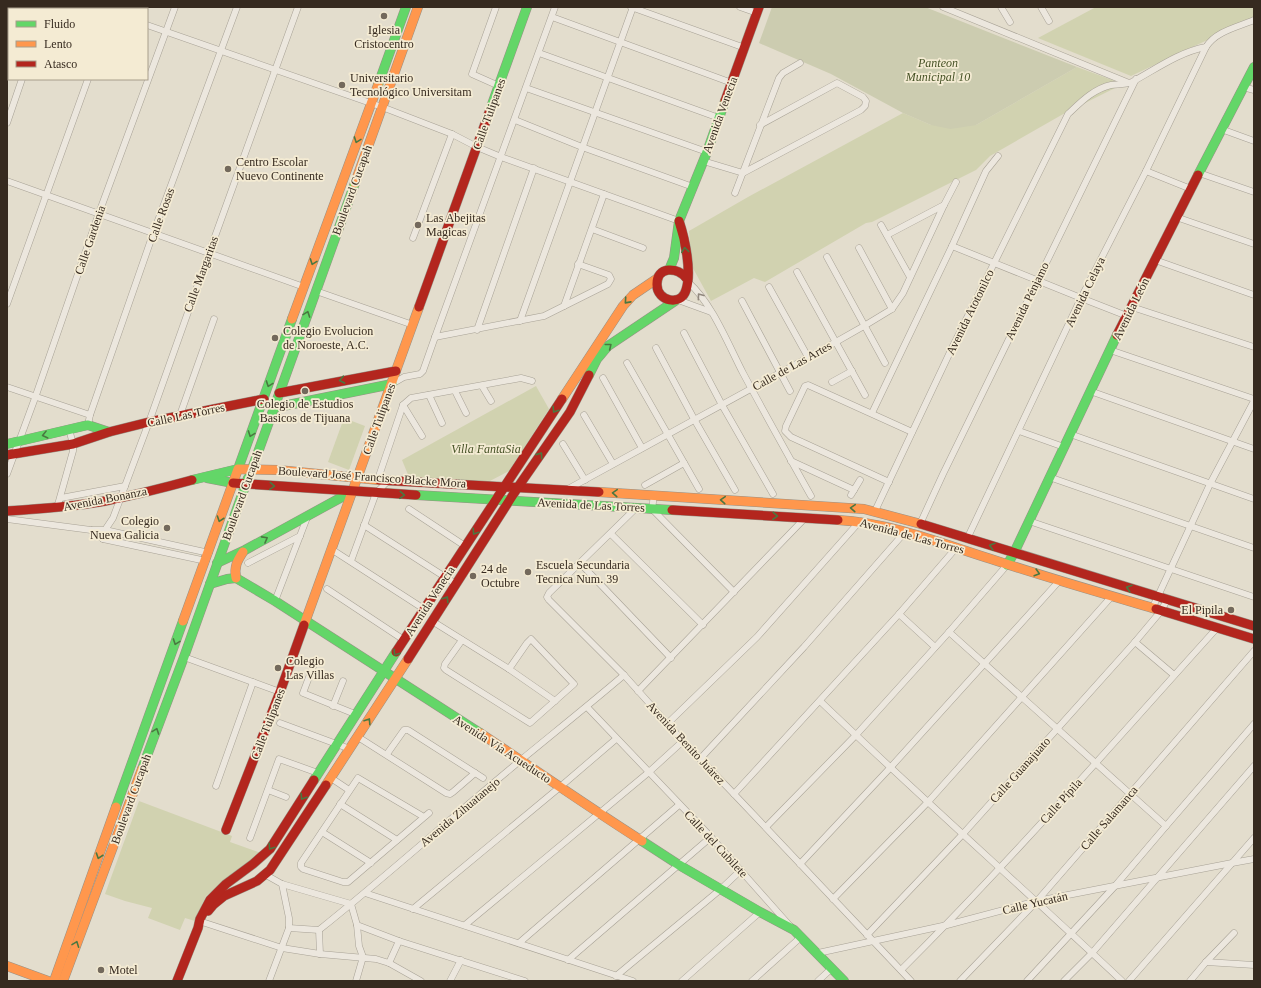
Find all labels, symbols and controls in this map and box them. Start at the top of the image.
legend [8,8,148,80]
marker: Iglesia Cristocentro [379,11,389,21]
text: Fluido [44,17,75,31]
place label: Iglesia Cristocentro [354,23,414,51]
text: Lento [44,37,72,51]
park label: Panteon Municipal 10 [905,56,970,84]
text: Atasco [44,57,77,71]
place label: Universitario Tecnológico Universitam [350,71,472,99]
street label: Avenida Venecia [700,74,741,155]
street label: Calle Tulipanes [470,76,509,152]
marker: Universitario Tecnológico Universitam [337,80,347,90]
one-way arrow [354,136,362,143]
street label: Boulevard Cucapah [329,143,375,237]
place label: Centro Escolar Nuevo Continente [236,155,324,183]
marker: Centro Escolar Nuevo Continente [223,164,233,174]
street label: Calle Rosas [145,186,177,244]
street label: Calle Gardenia [72,203,109,276]
place label: Las Abejitas Magicas [426,211,486,239]
marker: Las Abejitas Magicas [413,220,423,230]
street label: Calle Margaritas [181,234,221,314]
one-way arrow [680,247,689,253]
street label: Avenida Celaya [1062,254,1108,329]
one-way arrow [309,258,317,265]
street label: Avenida Pénjamo [1002,260,1052,342]
street label: Avenida Atotonilco [943,267,997,357]
street label: Avenida León [1110,276,1152,342]
one-way arrow [697,293,705,300]
one-way arrow [625,297,632,304]
one-way arrow [303,310,311,317]
place label: Colegio Evolucion de Noroeste, A.C. [283,324,373,352]
marker: Colegio Evolucion de Noroeste, A.C. [270,333,280,343]
street label: Calle de Las Artes [750,338,834,394]
one-way arrow [605,344,612,351]
one-way arrow [339,376,345,384]
one-way arrow [265,381,273,388]
street label: Calle Tulipanes [360,381,399,457]
marker: Colegio de Estudios Basicos de Tijuana [300,386,310,396]
place label: Colegio de Estudios Basicos de Tijuana [257,397,354,425]
street label: Calle Las Torres [146,400,226,430]
one-way arrow [553,406,560,413]
one-way arrow [247,430,256,437]
one-way arrow [42,431,48,439]
park label: Villa FantaSia [451,442,521,456]
street label: Boulevard Cucapah [219,448,265,542]
one-way arrow [535,452,543,459]
street label: Boulevard José Francisco Blacke Mora [277,463,467,491]
one-way arrow [269,481,275,490]
street label: Avenida Bonanza [62,484,149,514]
one-way arrow [612,489,618,497]
one-way arrow [399,490,405,499]
street label: Avenida de Las Torres [537,495,645,515]
one-way arrow [720,495,726,504]
one-way arrow [850,503,856,512]
one-way arrow [772,511,778,520]
place label: Colegio Nueva Galicia [90,514,160,542]
street label: Avenida de Las Torres [858,515,966,557]
one-way arrow [217,516,225,523]
marker: Colegio Nueva Galicia [162,523,172,533]
one-way arrow [472,528,480,535]
one-way arrow [260,537,268,544]
one-way arrow [988,542,995,551]
place label: Escuela Secundaria Tecnica Num. 39 [536,558,630,586]
place label: 24 de Octubre [481,562,520,590]
street label: Avenida Venecia [402,563,458,639]
marker: Escuela Secundaria Tecnica Num. 39 [523,567,533,577]
one-way arrow [1033,568,1040,577]
marker: 24 de Octubre [468,571,478,581]
one-way arrow [1126,584,1133,593]
one-way arrow [441,596,448,603]
place label: El Pipila [1181,603,1224,617]
marker: El Pipila [1226,605,1236,615]
one-way arrow [173,638,181,645]
one-way arrow [394,649,401,656]
place label: Colegio Las Villas [286,654,334,682]
marker: Colegio Las Villas [273,663,283,673]
street label: Calle Tulipanes [248,686,288,762]
street label: Avenida Benito Juárez [644,699,728,787]
street label: Avenida Vía Acueducto [450,712,554,786]
one-way arrow [363,718,371,725]
one-way arrow [152,727,160,734]
street label: Calle Guanajuato [987,734,1053,806]
street label: Boulevard Cucapah [108,752,154,846]
street label: Avenida Zihuatanejo [417,774,503,850]
street label: Calle Pípila [1037,775,1085,827]
street label: Calle Salamanca [1077,783,1141,853]
one-way arrow [300,793,307,800]
street label: Calle del Cubilete [681,808,751,880]
one-way arrow [269,842,276,849]
one-way arrow [96,853,104,860]
street label: Calle Yucatán [1001,889,1069,917]
one-way arrow [72,941,80,948]
place label: Motel [109,963,138,977]
marker: Motel [96,965,106,975]

